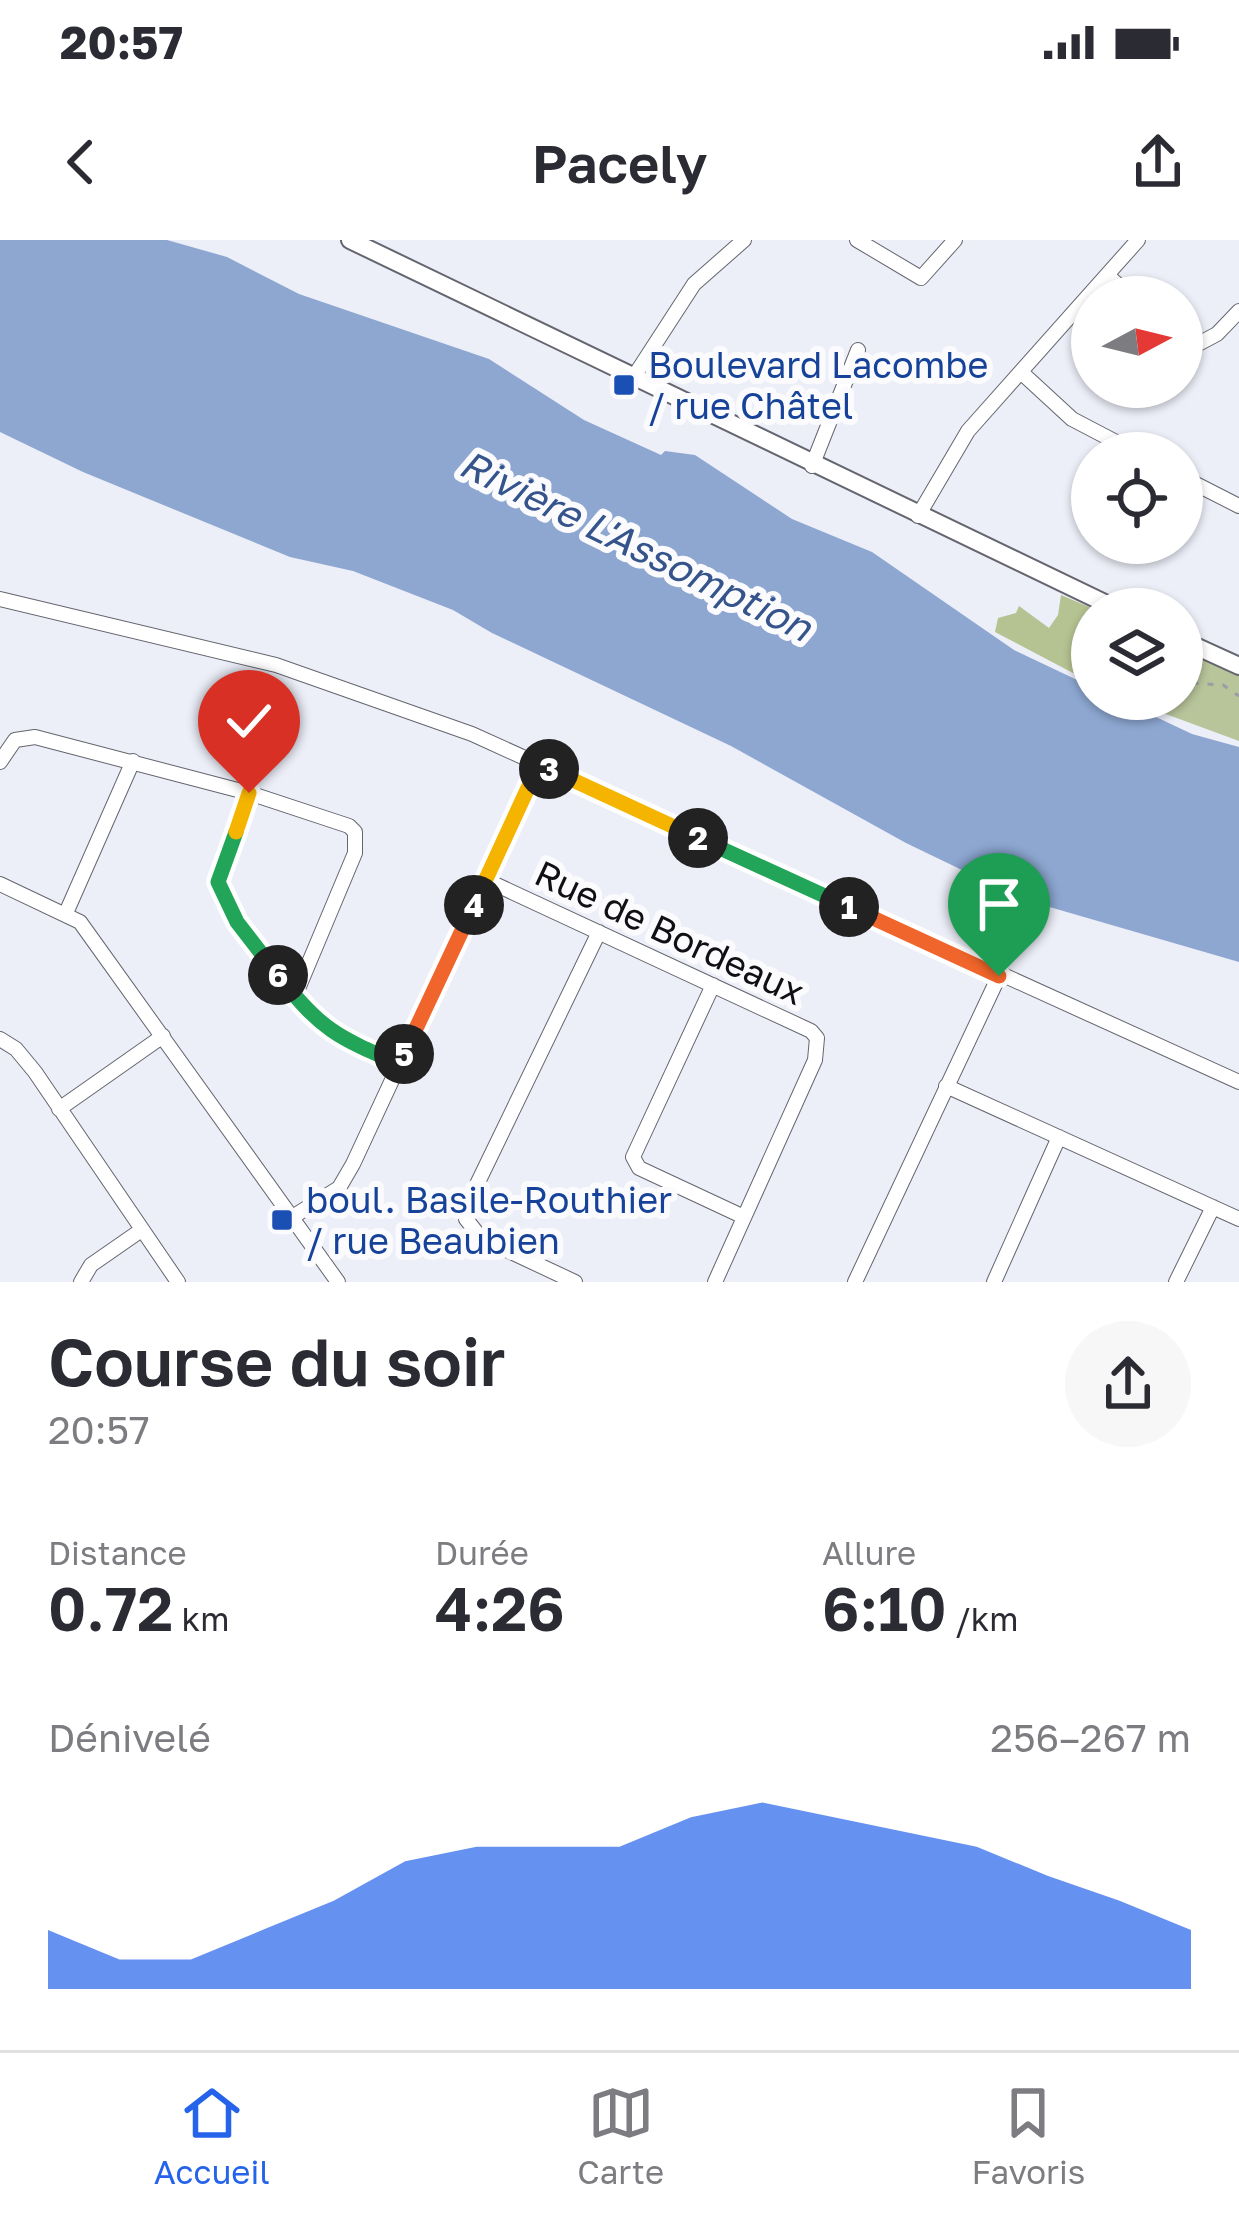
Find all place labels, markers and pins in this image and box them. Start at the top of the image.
place label: Boulevard Lacombe / rue Châtel [648,343,988,427]
marker: Boulevard Lacombe / rue Châtel [611,372,637,398]
pin [198,670,300,793]
pin: 3 [519,739,579,799]
pin: 2 [668,808,728,868]
pin [948,853,1050,976]
pin: 4 [444,875,504,935]
pin: 1 [819,877,879,937]
pin: 6 [248,945,308,1005]
pin: 5 [374,1024,434,1084]
place label: boul. Basile-Routhier / rue Beaubien [306,1178,672,1262]
marker: boul. Basile-Routhier / rue Beaubien [269,1207,295,1233]

